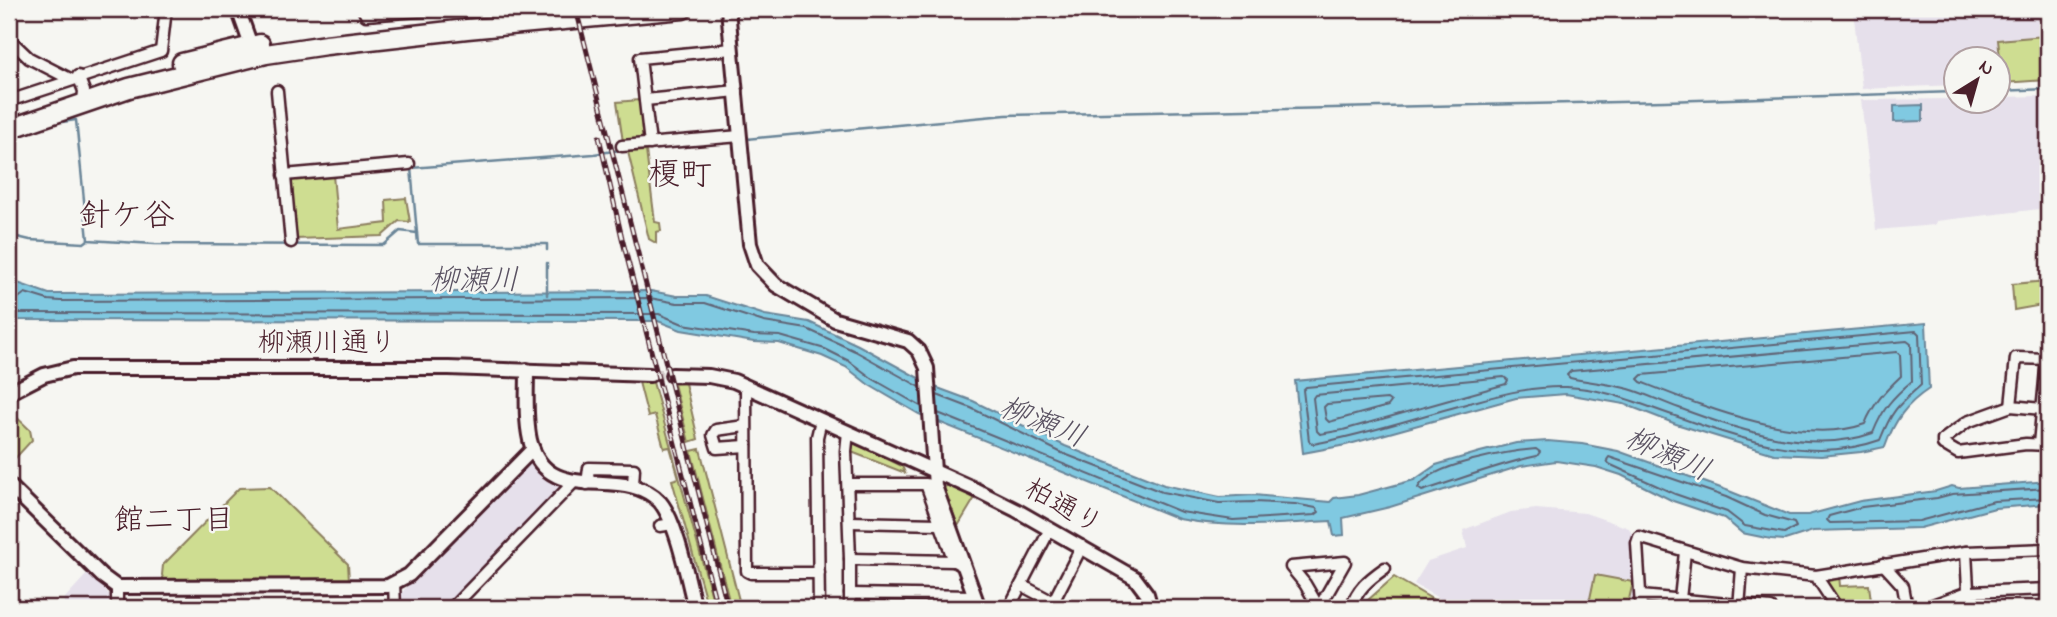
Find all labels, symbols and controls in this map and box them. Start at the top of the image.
north arrow [1941,46,2011,116]
text: N [1972,54,1999,83]
district label: 榎町 [648,153,712,200]
district label: 針ケ谷 [79,194,175,241]
water label: 柳瀬川 [429,260,519,304]
street label: 柳瀬川通り [257,324,397,365]
water label: 柳瀬川 [992,387,1092,461]
water label: 柳瀬川 [1617,418,1717,494]
street label: 柏通り [1016,470,1110,546]
district label: 館二丁目 [114,500,234,544]

